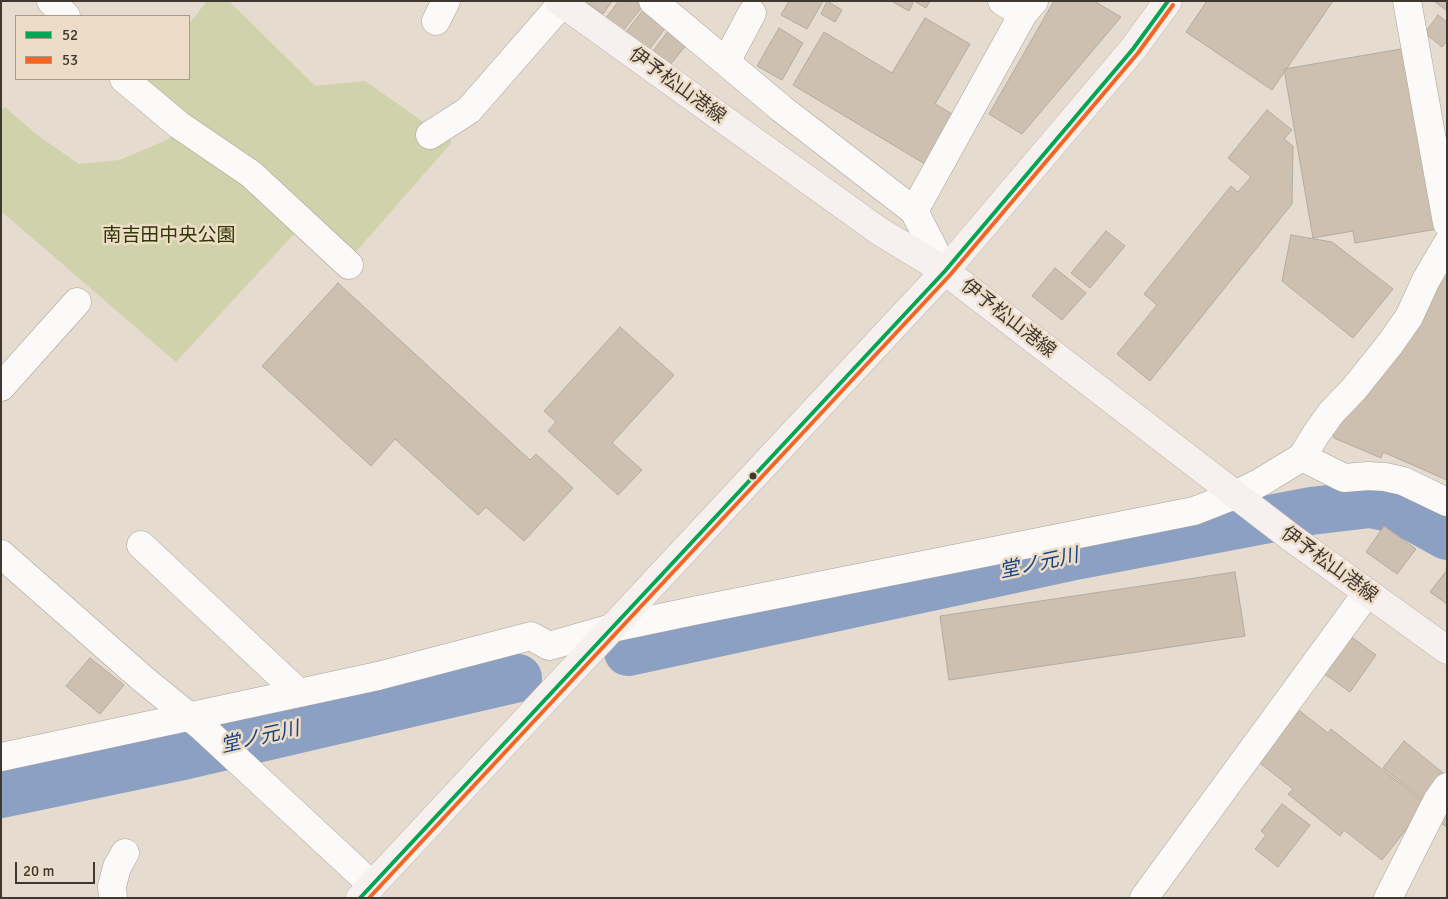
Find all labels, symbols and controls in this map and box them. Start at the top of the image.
legend [15,15,190,80]
text: 52 [62,26,78,44]
street label: 伊予松山港線 [624,43,730,129]
text: 53 [62,51,78,69]
park label: 南吉田中央公園 [103,225,235,247]
street label: 伊予松山港線 [956,275,1060,363]
unlabelled marker [748,471,758,481]
street label: 伊予松山港線 [1276,522,1382,608]
water label: 堂ノ元川 [997,544,1081,584]
water label: 堂ノ元川 [218,717,302,759]
scale bar [18,852,98,884]
text: 20 m [23,862,54,880]

